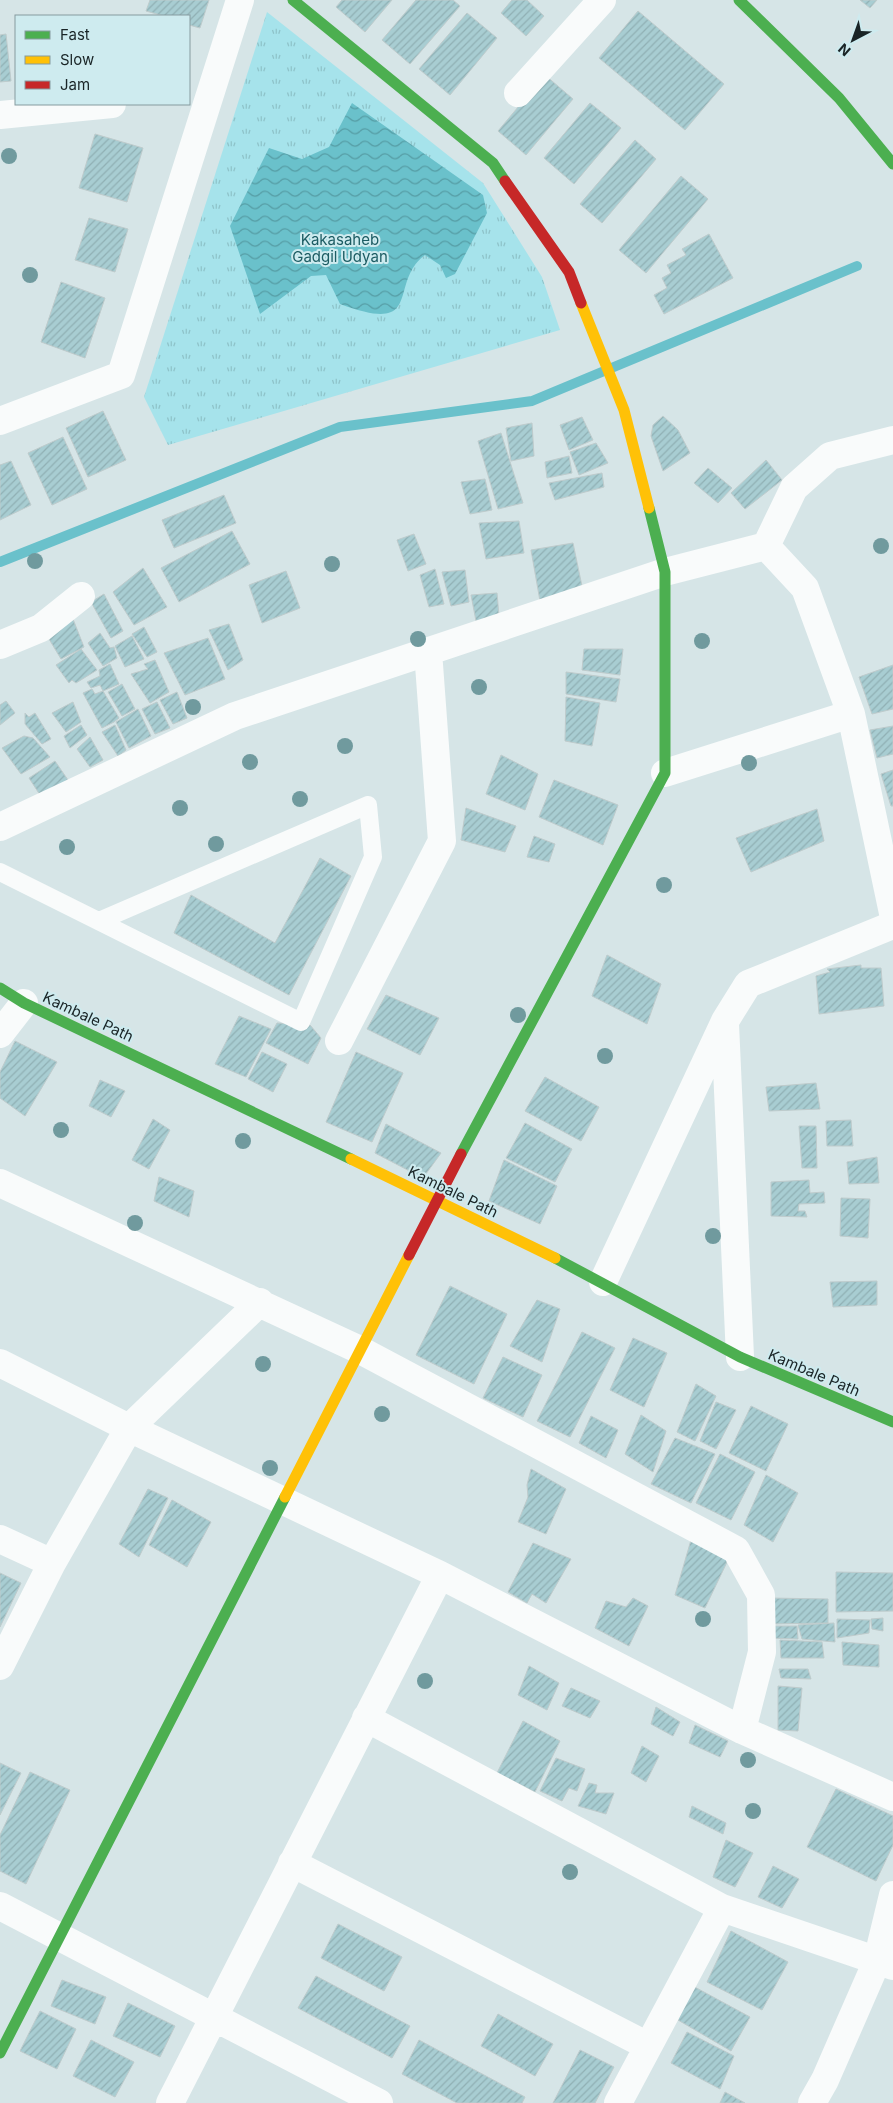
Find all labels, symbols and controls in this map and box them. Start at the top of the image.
legend [15,15,190,105]
north arrow [828,15,878,65]
text: Fast [60,25,90,44]
text: N [835,40,854,60]
text: Slow [60,50,94,69]
text: Jam [60,75,90,94]
park label: Kakasaheb Gadgil Udyan [292,230,388,266]
street label: Kambale Path [40,987,137,1046]
street label: Kambale Path [405,1162,501,1222]
street label: Kambale Path [765,1345,863,1400]

